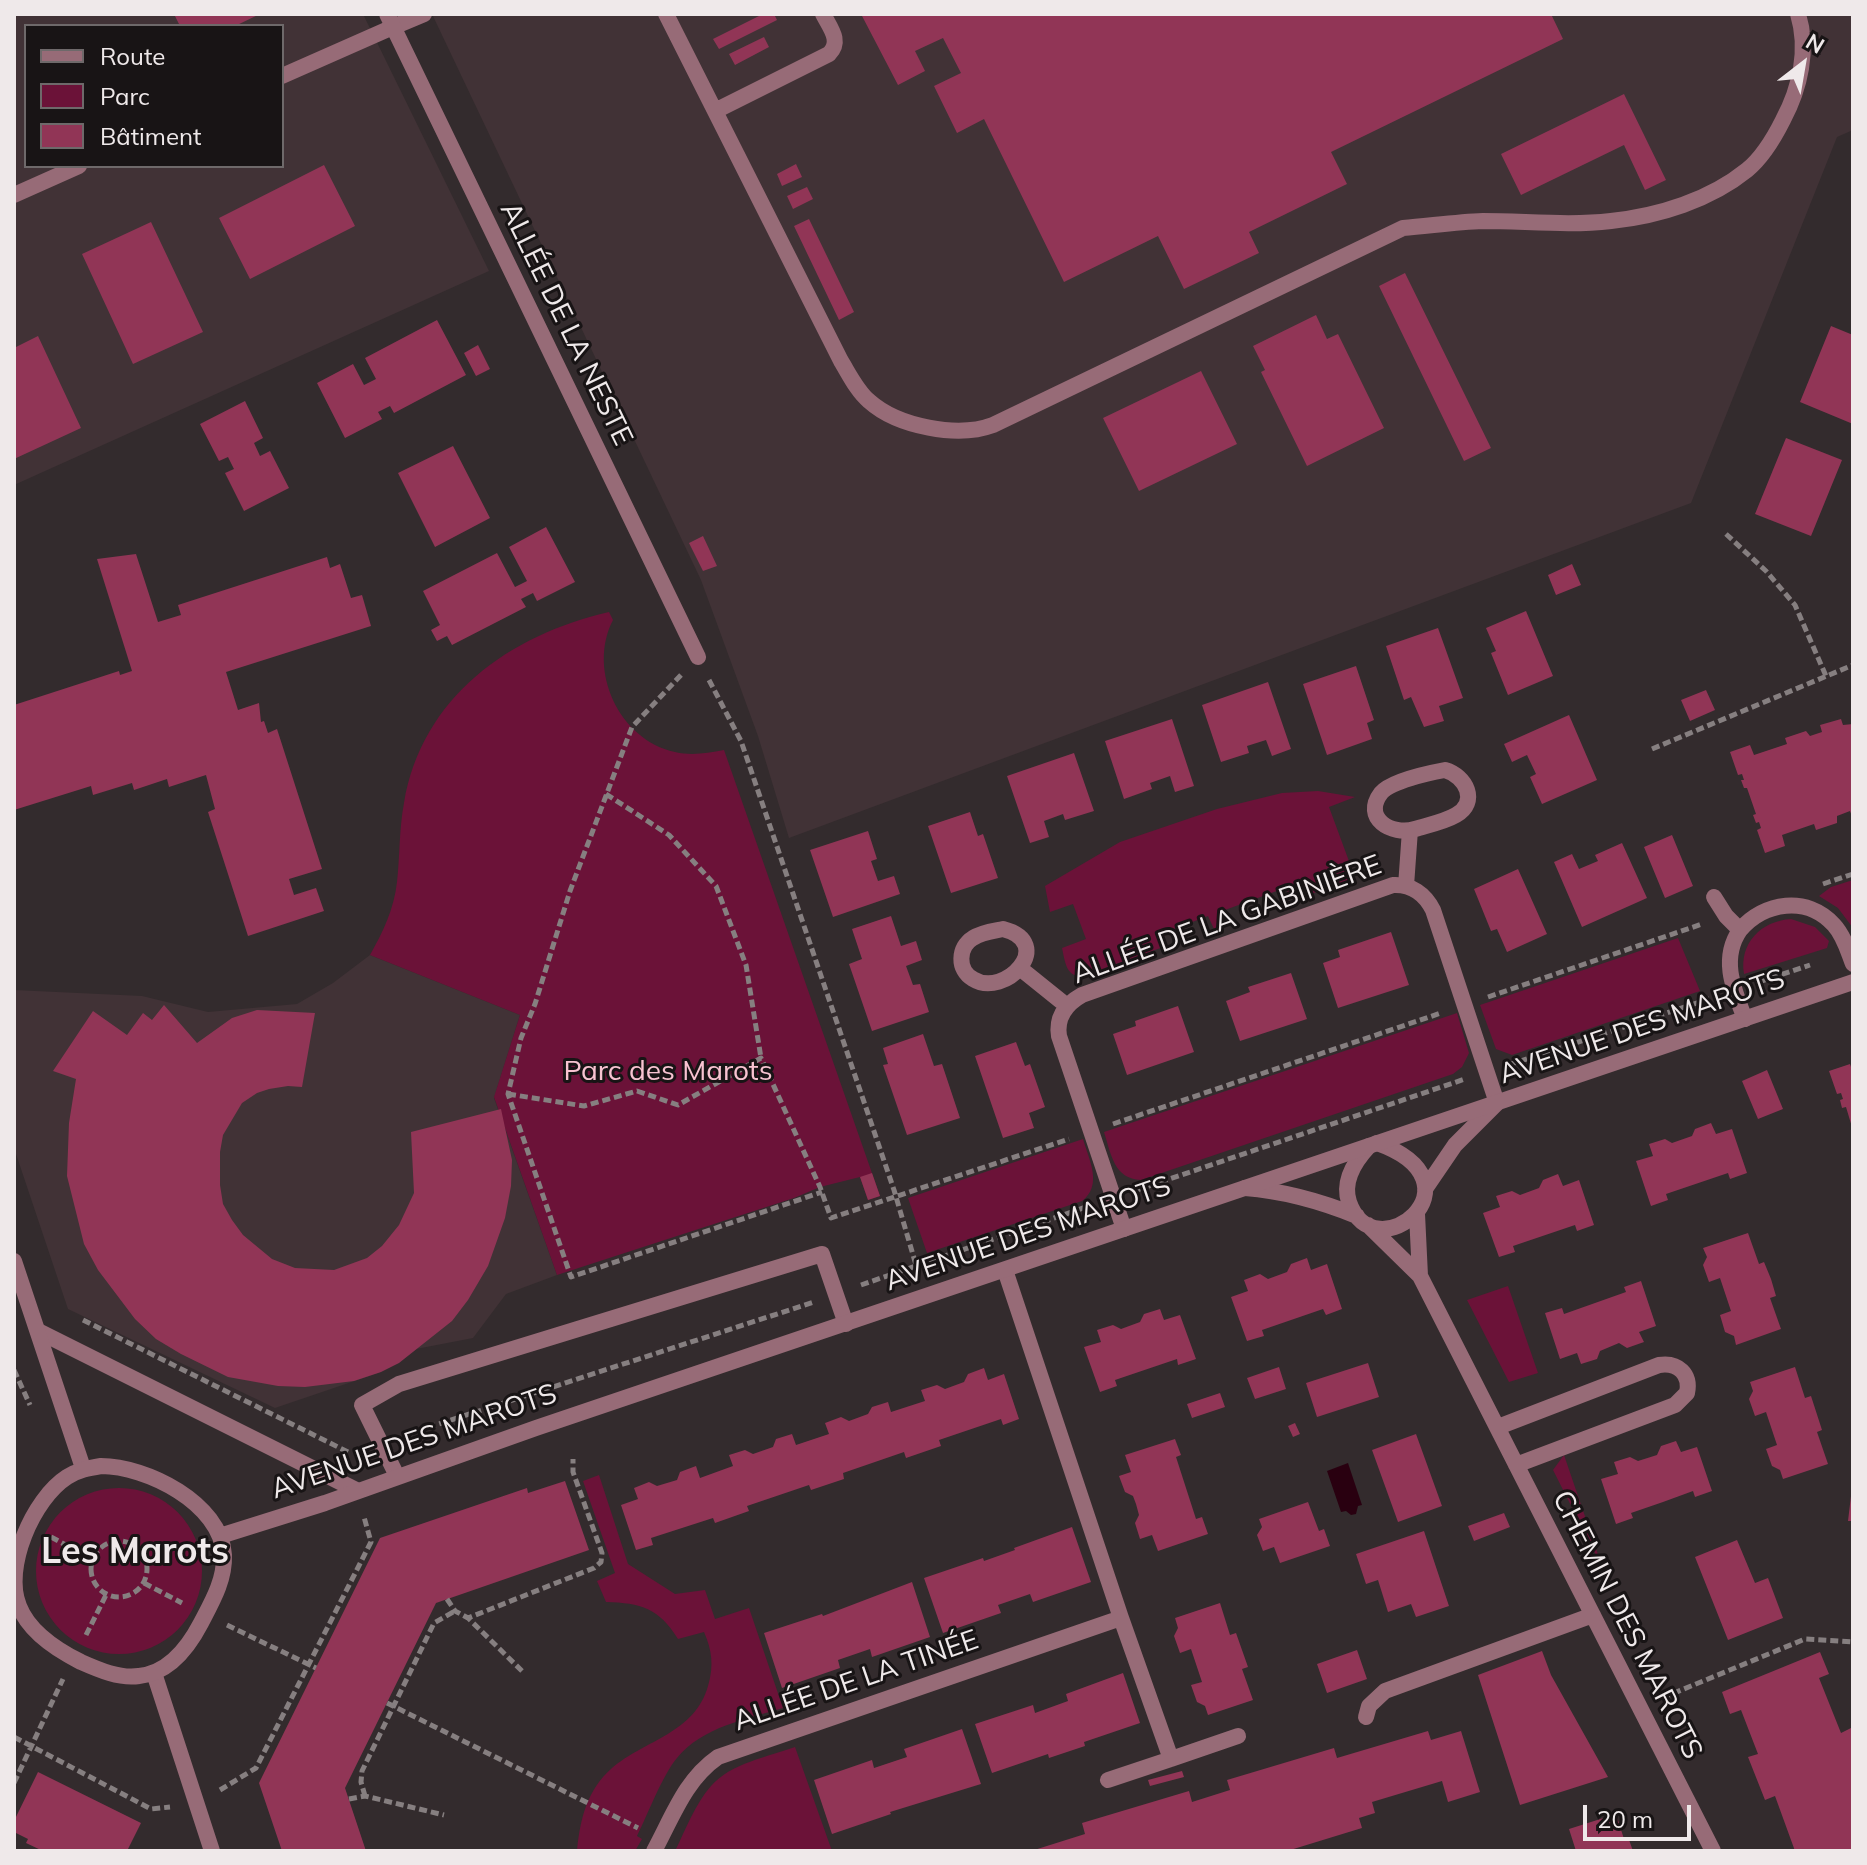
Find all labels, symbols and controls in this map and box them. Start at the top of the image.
legend [24,24,284,168]
north arrow [1763,24,1843,104]
text: N [1801,27,1830,60]
text: Route [100,41,165,71]
text: Parc [100,81,150,111]
text: Bâtiment [100,121,201,151]
street label: ALLÉE DE LA NESTE [493,197,639,451]
street label: ALLÉE DE LA GABINIÈRE [1068,848,1386,992]
street label: AVENUE DES MAROTS [1495,962,1789,1092]
park label: Parc des Marots [563,1055,773,1089]
street label: AVENUE DES MAROTS [881,1169,1175,1299]
street label: AVENUE DES MAROTS [267,1377,561,1507]
street label: CHEMIN DES MAROTS [1545,1485,1709,1765]
district label: Les Marots [41,1530,229,1574]
street label: ALLÉE DE LA TINÉE [729,1623,983,1739]
scale bar [1587,1789,1695,1839]
text: 20 m [1597,1804,1653,1834]

